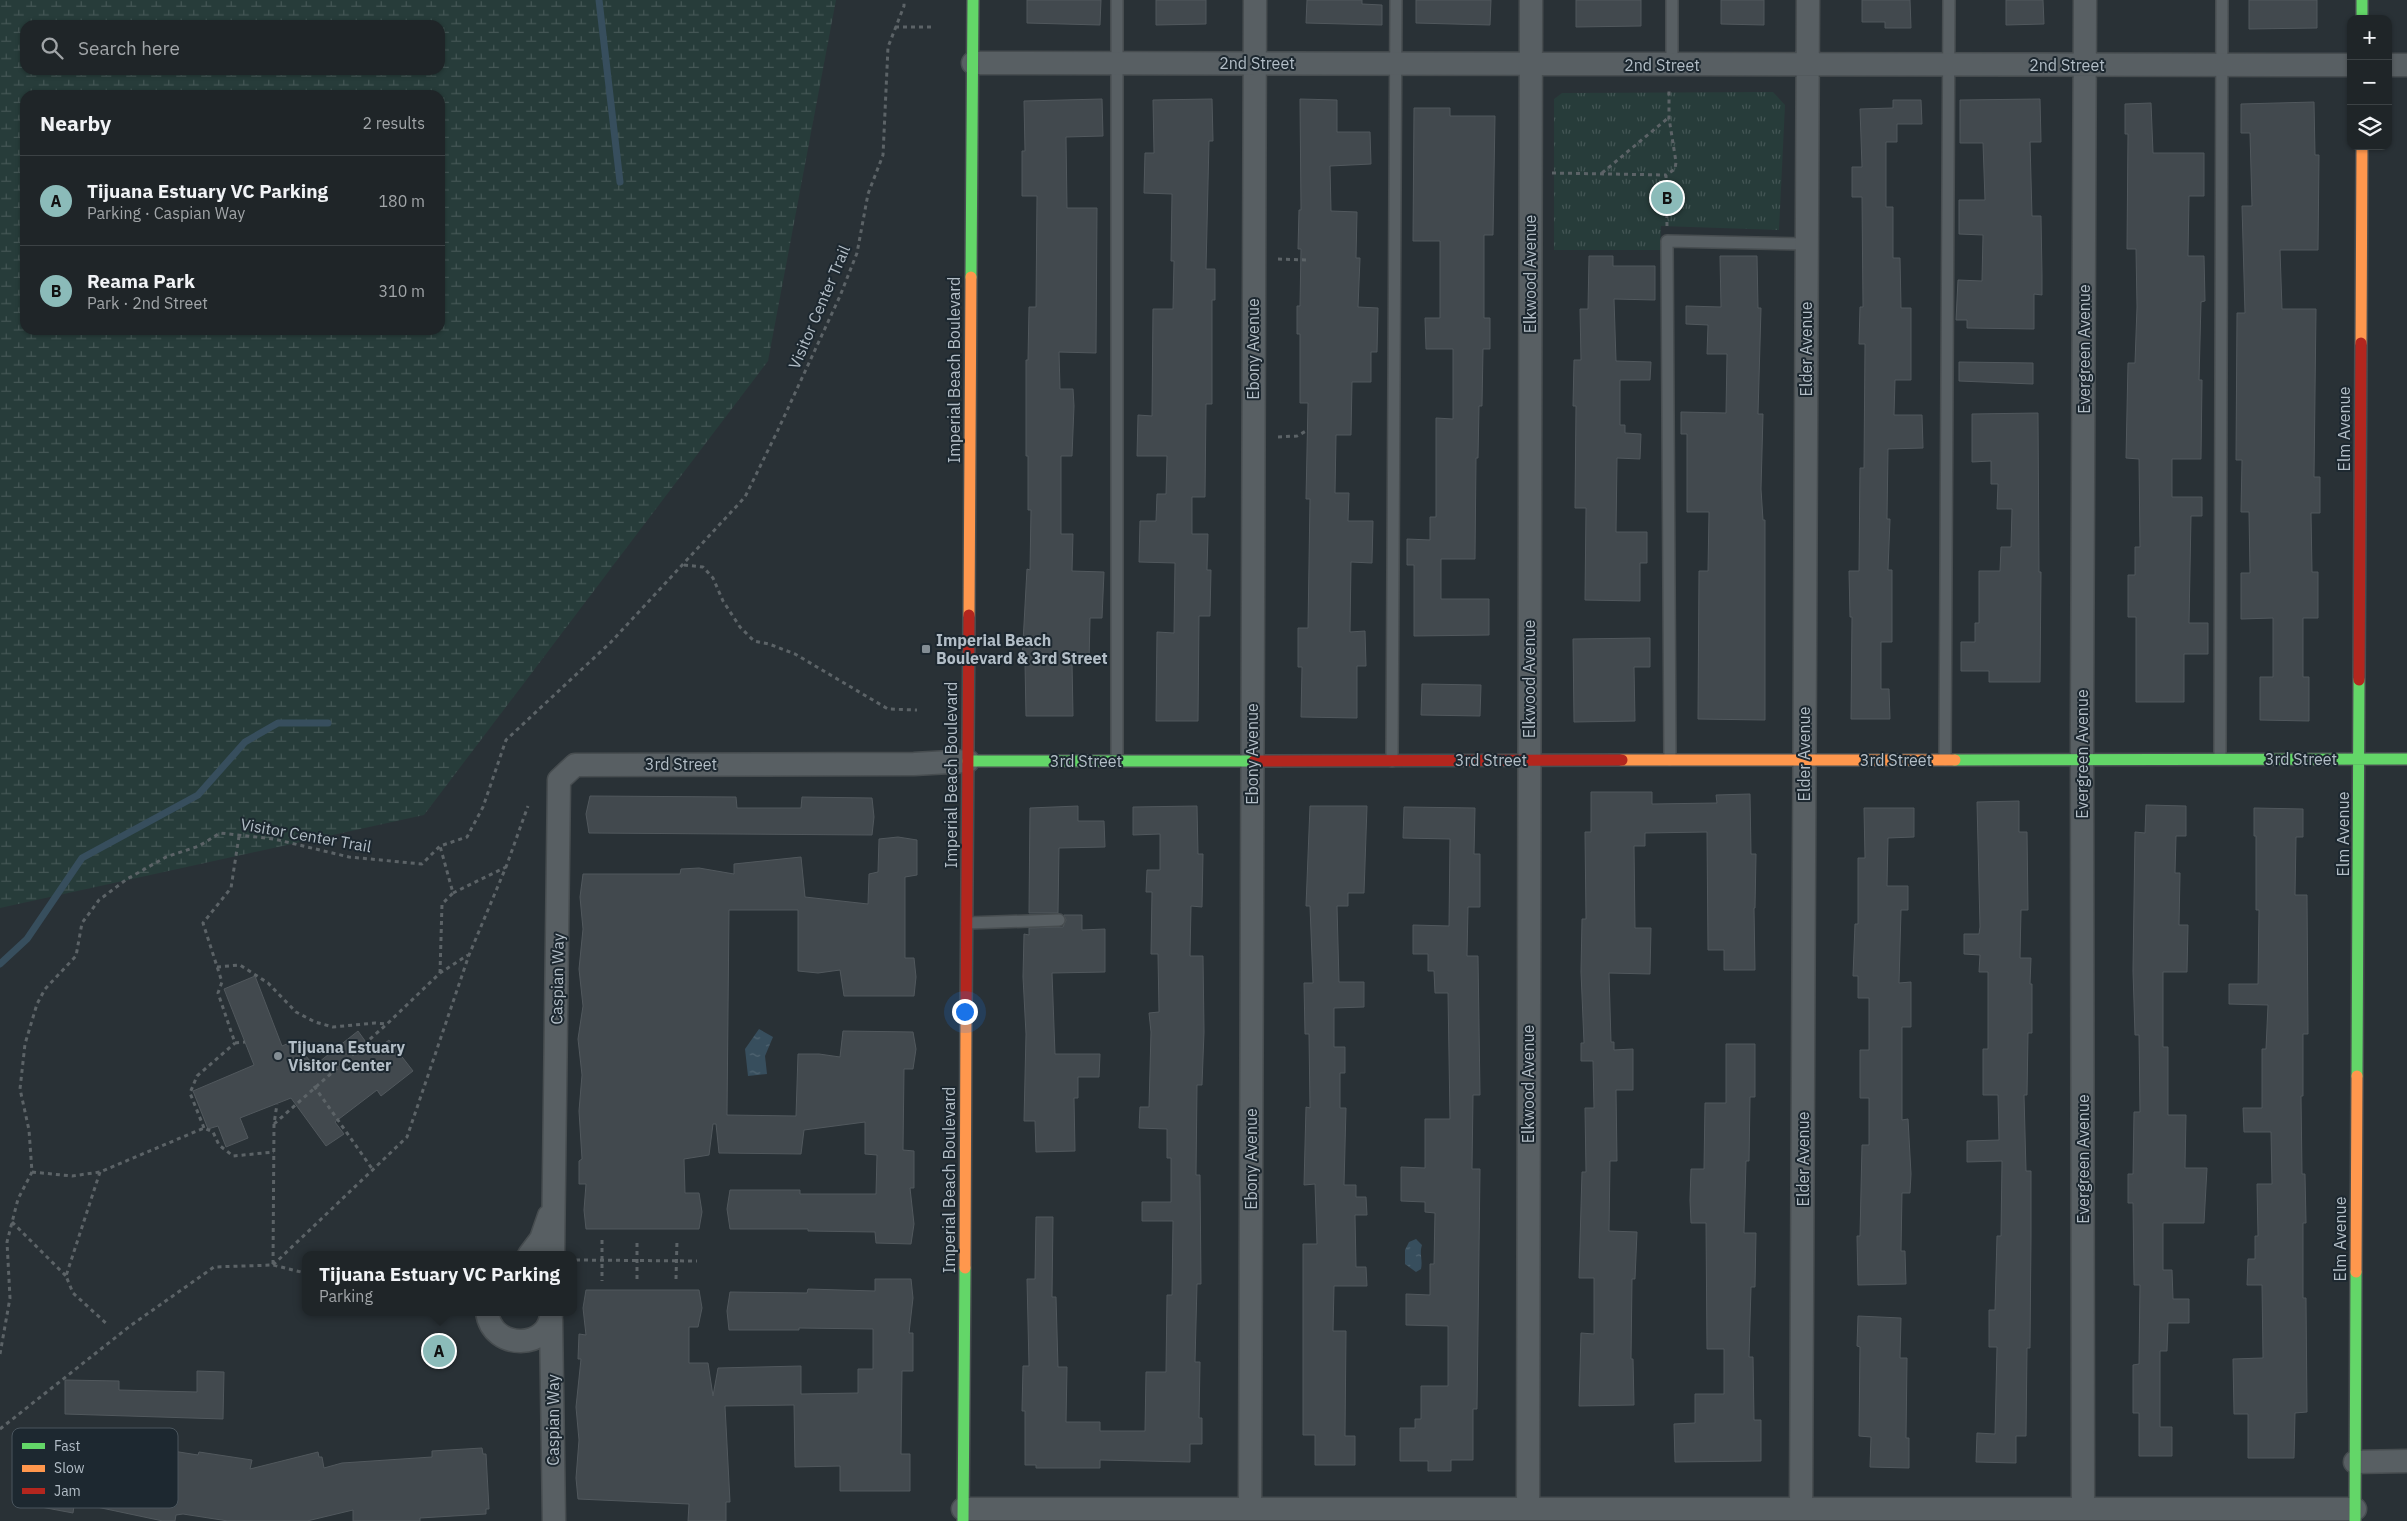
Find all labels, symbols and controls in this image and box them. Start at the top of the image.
map controls [2347,15,2392,150]
button: + [2347,15,2392,60]
search box [20,20,445,75]
icon: search [38,34,66,62]
text: Search here [78,36,180,60]
street label: 2nd Street [1219,53,1295,73]
street label: 2nd Street [1624,55,1700,75]
street label: 2nd Street [2029,55,2105,75]
button: − [2347,60,2392,105]
button: layers [2347,105,2392,150]
text: Nearby [40,109,111,137]
text: 2 results [362,113,425,133]
text: Tijuana Estuary VC Parking [87,179,328,203]
pin: B [1651,179,1683,217]
text: A [51,191,61,211]
text: 180 m [378,191,425,211]
text: Parking · Caspian Way [87,203,245,223]
street label: Elkwood Avenue [1520,214,1540,333]
street label: Visitor Center Trail [784,242,854,372]
text: Reama Park [87,269,195,293]
street label: Imperial Beach Boulevard [944,277,964,463]
text: B [51,281,61,301]
text: 310 m [378,281,425,301]
street label: Evergreen Avenue [2074,284,2094,414]
text: Park · 2nd Street [87,293,208,313]
street label: Ebony Avenue [1243,298,1263,400]
street label: Elder Avenue [1796,301,1816,396]
street label: Elm Avenue [2334,386,2354,471]
street label: Elkwood Avenue [1519,619,1539,738]
place label: Imperial Beach Boulevard & 3rd Street [936,630,1108,668]
marker: Imperial Beach Boulevard & 3rd Street [920,643,932,655]
street label: Imperial Beach Boulevard [941,682,961,868]
street label: Evergreen Avenue [2072,689,2092,819]
street label: Ebony Avenue [1242,703,1262,805]
street label: Elder Avenue [1794,706,1814,801]
street label: 3rd Street [2265,749,2337,769]
street label: 3rd Street [1455,750,1527,770]
street label: 3rd Street [1860,750,1932,770]
street label: 3rd Street [1050,751,1122,771]
street label: 3rd Street [645,754,717,774]
street label: Elm Avenue [2333,791,2353,876]
street label: Visitor Center Trail [239,814,373,856]
street label: Caspian Way [546,933,568,1025]
your location [952,999,978,1025]
street label: Elkwood Avenue [1518,1024,1538,1143]
place label: Tijuana Estuary Visitor Center [288,1037,406,1075]
marker: Tijuana Estuary Visitor Center [272,1050,284,1062]
street label: Imperial Beach Boulevard [939,1087,959,1273]
street label: Evergreen Avenue [2073,1094,2093,1224]
street label: Ebony Avenue [1241,1108,1261,1210]
street label: Elder Avenue [1793,1111,1813,1206]
street label: Elm Avenue [2330,1196,2350,1281]
popup [302,1251,577,1316]
text: Tijuana Estuary VC Parking [319,1262,560,1286]
text: Parking [319,1286,373,1306]
pin: A [423,1332,455,1370]
street label: Caspian Way [543,1374,563,1466]
legend [12,1428,178,1508]
text: Fast [54,1437,80,1455]
text: Slow [54,1459,85,1477]
text: Jam [54,1482,81,1500]

